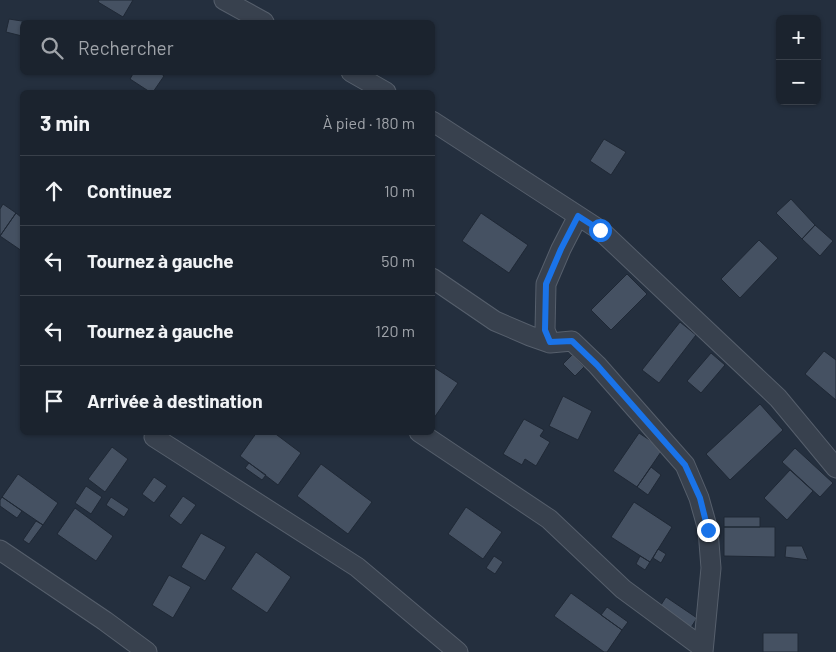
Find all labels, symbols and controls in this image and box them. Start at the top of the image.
map controls [776,15,821,105]
button: + [776,15,821,60]
search box [20,20,435,75]
icon: search [38,34,66,62]
text: Rechercher [78,36,174,59]
button: − [776,60,821,105]
text: 3 min [40,110,90,135]
text: À pied · 180 m [323,113,415,132]
icon: ahead [40,177,68,205]
text: Continuez [87,179,171,202]
text: 10 m [384,181,415,200]
route start [589,219,612,242]
icon: left [40,247,68,275]
text: Tournez à gauche [87,249,234,272]
text: 50 m [381,251,415,270]
icon: left [40,317,68,345]
text: Tournez à gauche [87,319,234,342]
text: 120 m [375,321,415,340]
icon: arrive [40,387,68,415]
text: Arrivée à destination [87,389,263,412]
route end [697,519,720,542]

